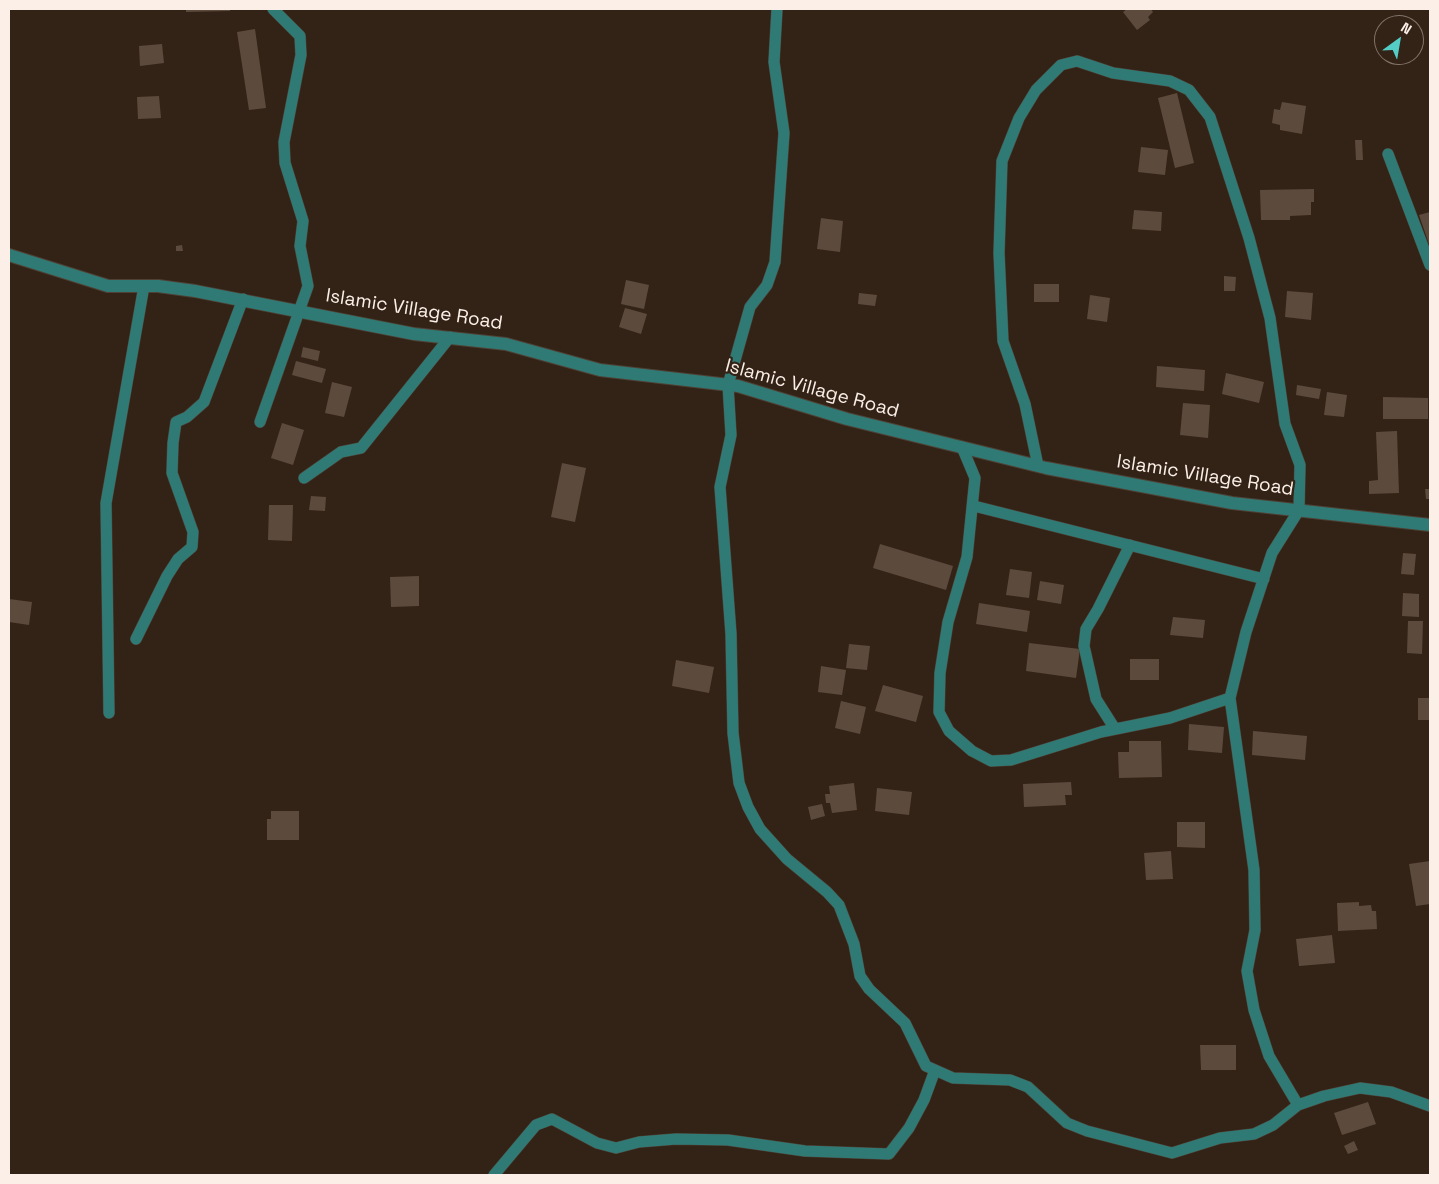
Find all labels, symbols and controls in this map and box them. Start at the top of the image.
north arrow [1374,15,1424,65]
text: N [1398,18,1415,38]
street label: Islamic Village Road [324,285,504,335]
street label: Islamic Village Road [723,355,901,423]
street label: Islamic Village Road [1115,451,1295,501]

